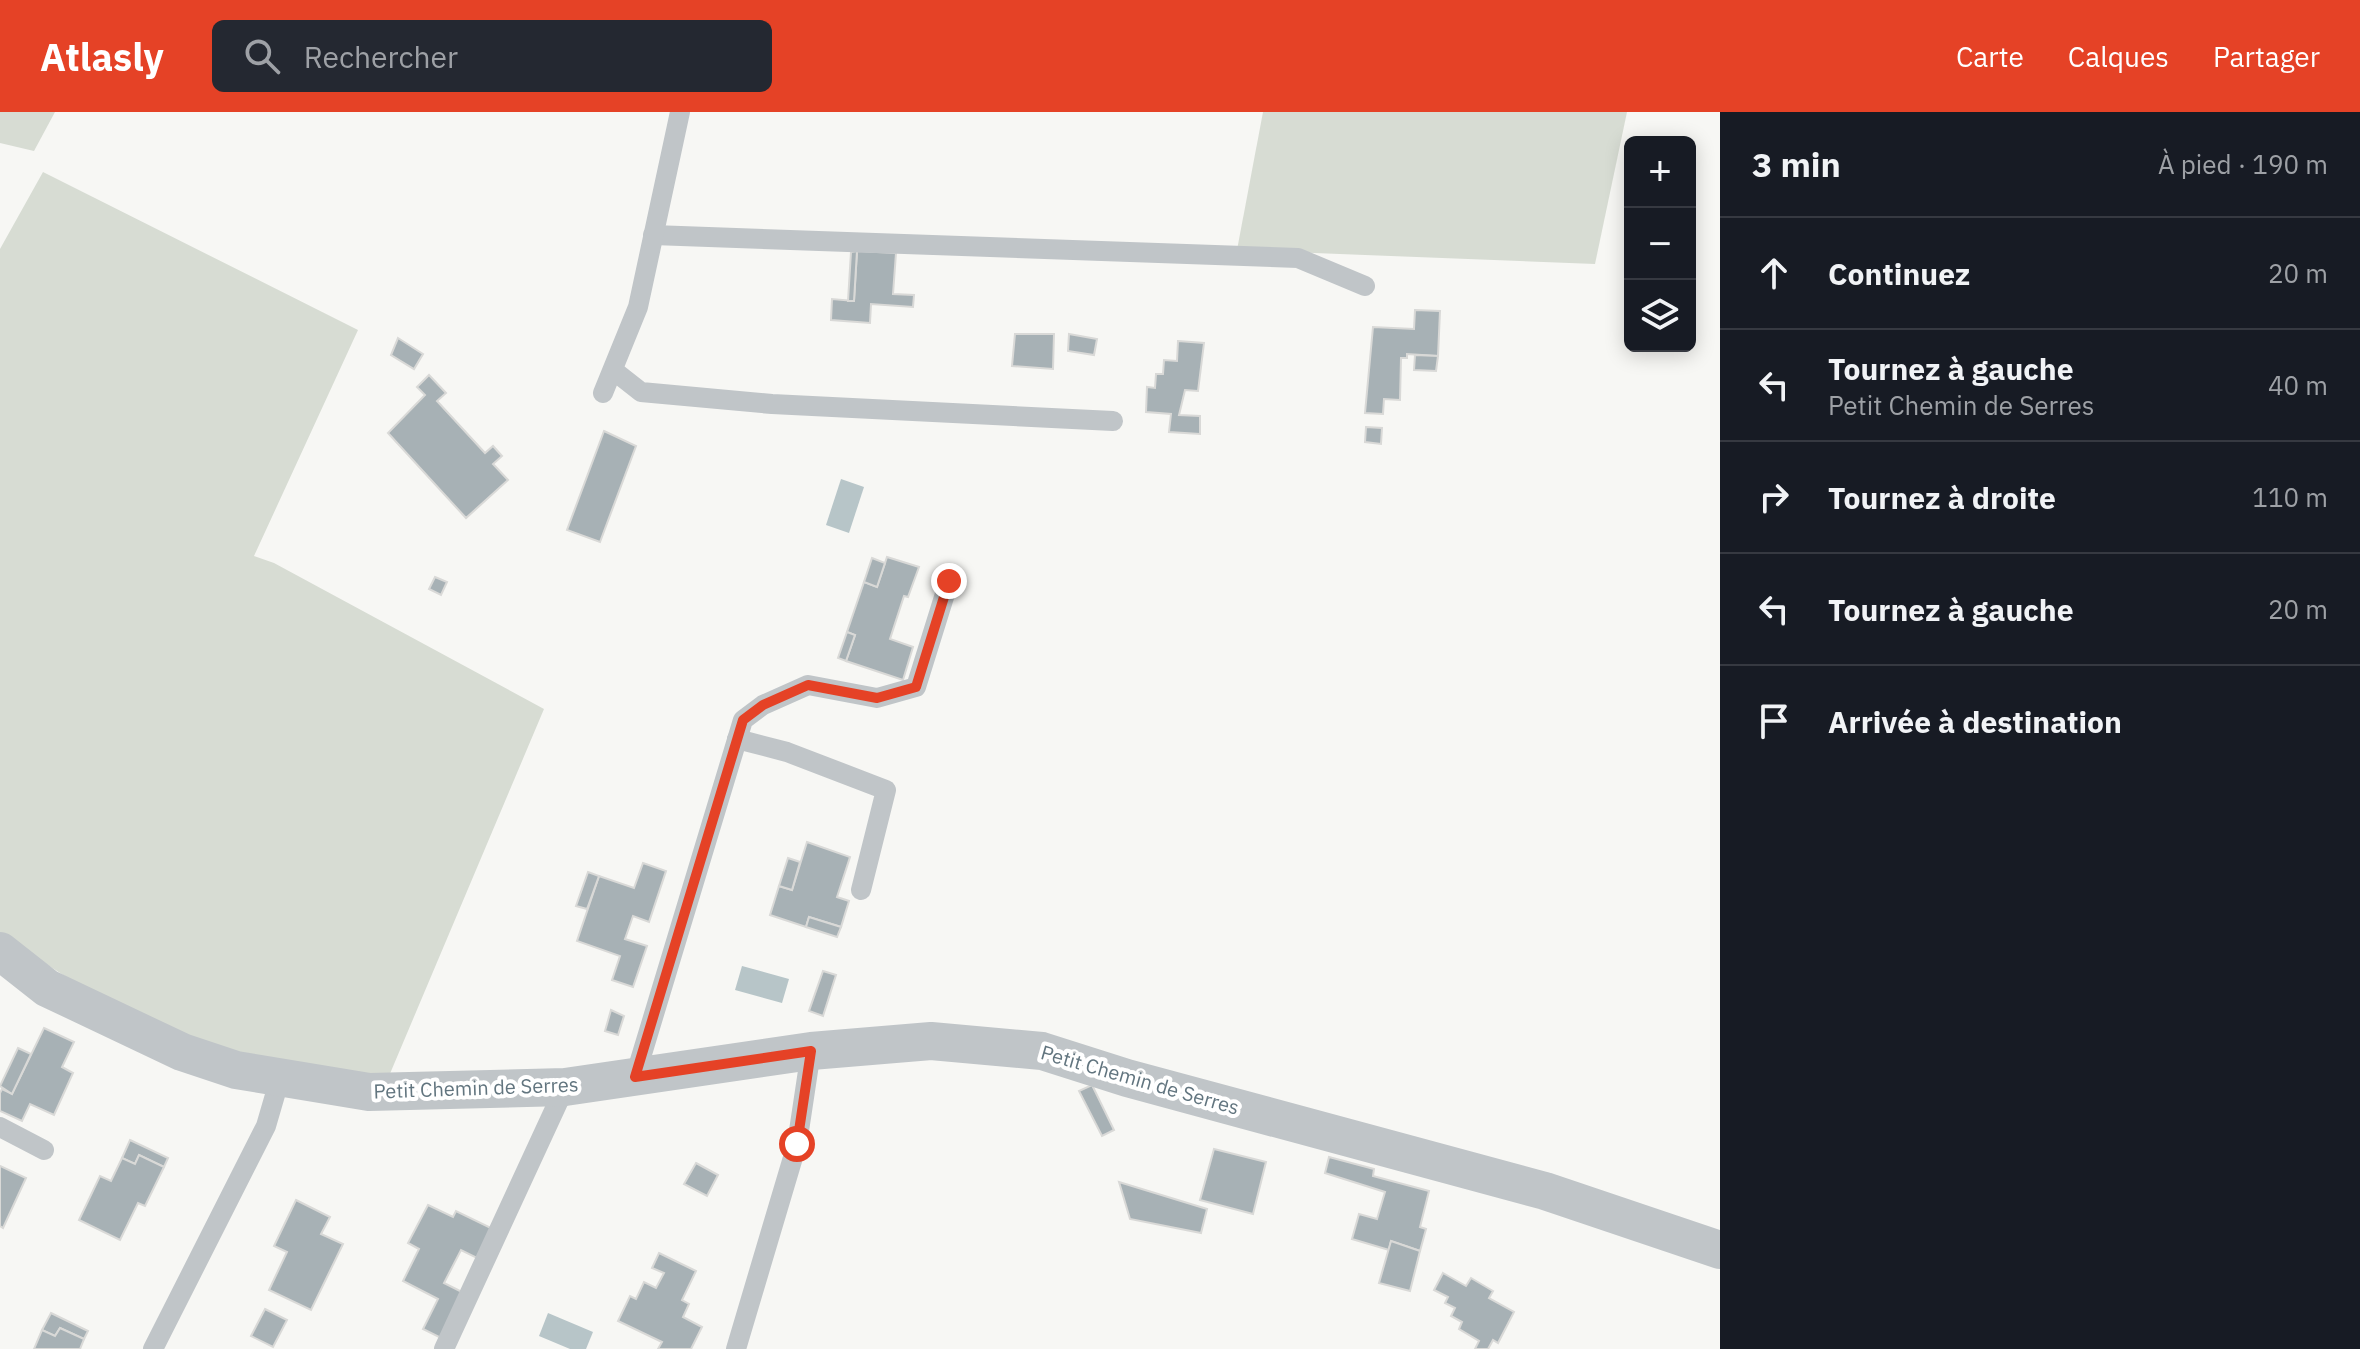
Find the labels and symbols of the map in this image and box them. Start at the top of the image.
route end [931,563,967,599]
street label: Petit Chemin de Serres [1038,1038,1242,1121]
street label: Petit Chemin de Serres [373,1070,579,1105]
route start [779,1126,815,1162]

